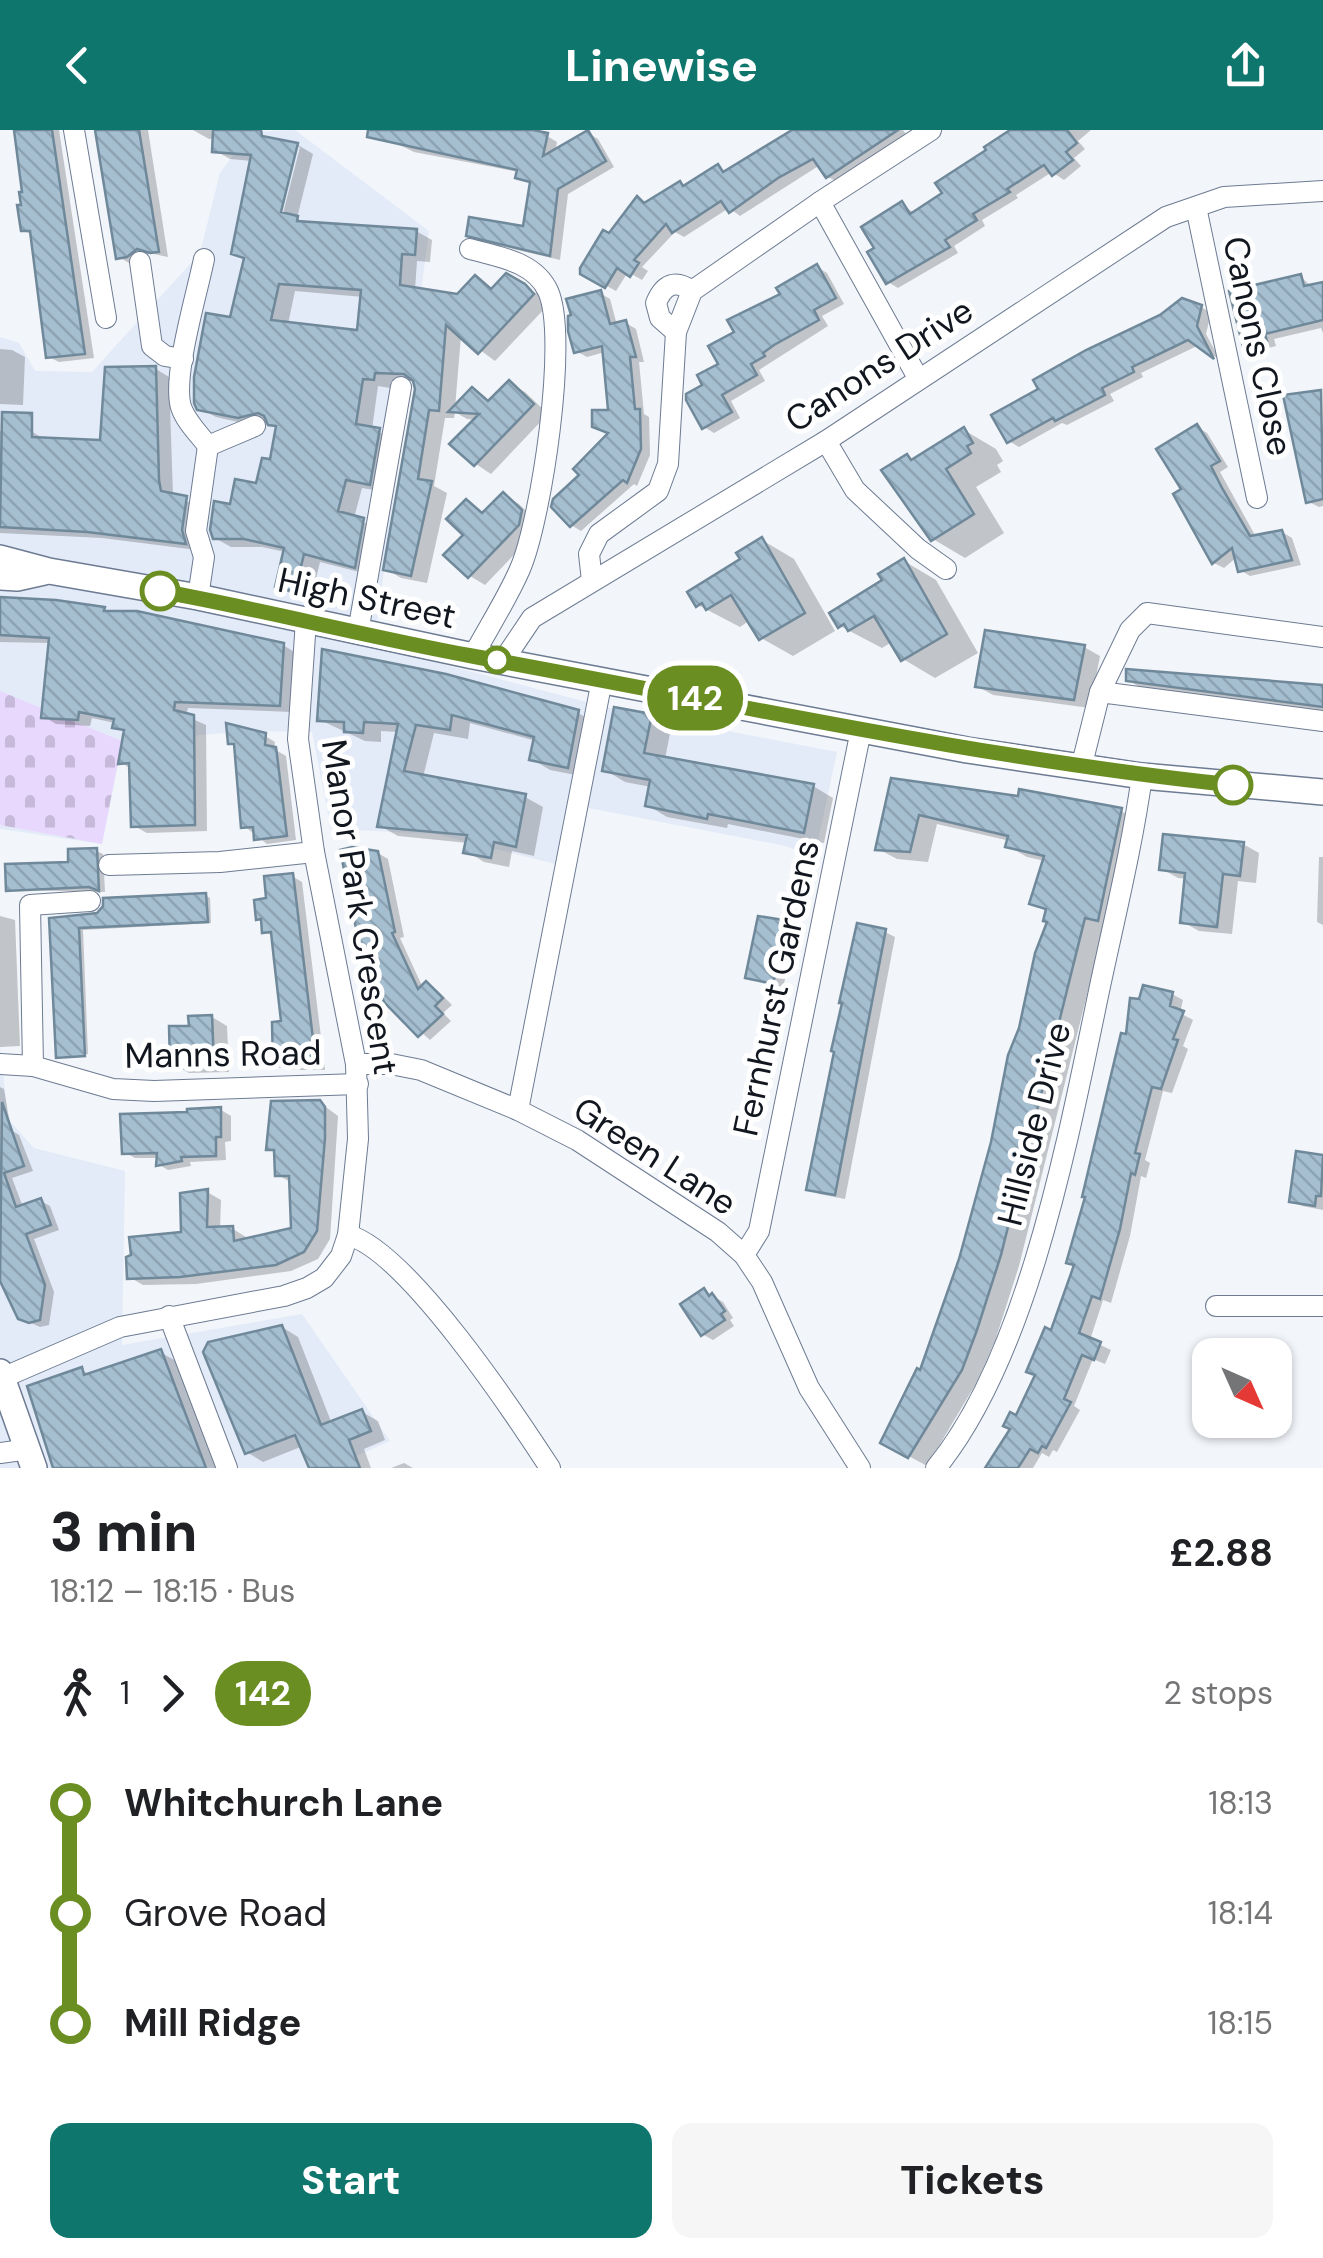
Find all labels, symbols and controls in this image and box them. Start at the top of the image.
text: Linewise [565,36,758,95]
icon: back [50,38,105,93]
icon: share [1218,38,1273,93]
street label: Canons Close [1212,232,1304,460]
street label: Canons Drive [776,287,982,443]
street label: High Street [274,557,460,639]
unlabelled marker [141,572,179,610]
unlabelled marker [484,647,510,673]
line badge: 142 [638,666,752,730]
text: 142 [667,675,723,721]
street label: Manor Park Crescent [311,736,409,1078]
unlabelled marker [1214,766,1252,804]
street label: Fernhurst Gardens [722,836,830,1140]
street label: Hillside Drive [987,1018,1081,1230]
street label: Manns Road [124,1029,322,1079]
street label: Green Lane [565,1086,745,1226]
north arrow [1192,1338,1292,1438]
map controls [1192,1338,1292,1438]
text: 3 min [50,1496,197,1568]
text: £2.88 [1170,1528,1273,1578]
text: 18:12 – 18:15 · Bus [50,1570,295,1612]
icon: walk [50,1666,105,1721]
icon: forward [145,1666,200,1721]
text: 142 [235,1670,291,1716]
text: 1 [120,1672,130,1714]
text: 2 stops [1164,1672,1273,1714]
text: Whitchurch Lane [124,1778,443,1828]
text: 18:13 [1208,1782,1273,1824]
text: Grove Road [124,1888,327,1938]
text: 18:14 [1208,1892,1273,1934]
text: Mill Ridge [124,1998,301,2048]
text: 18:15 [1208,2002,1273,2044]
button: Start [50,2123,652,2238]
button: Tickets [672,2123,1273,2238]

